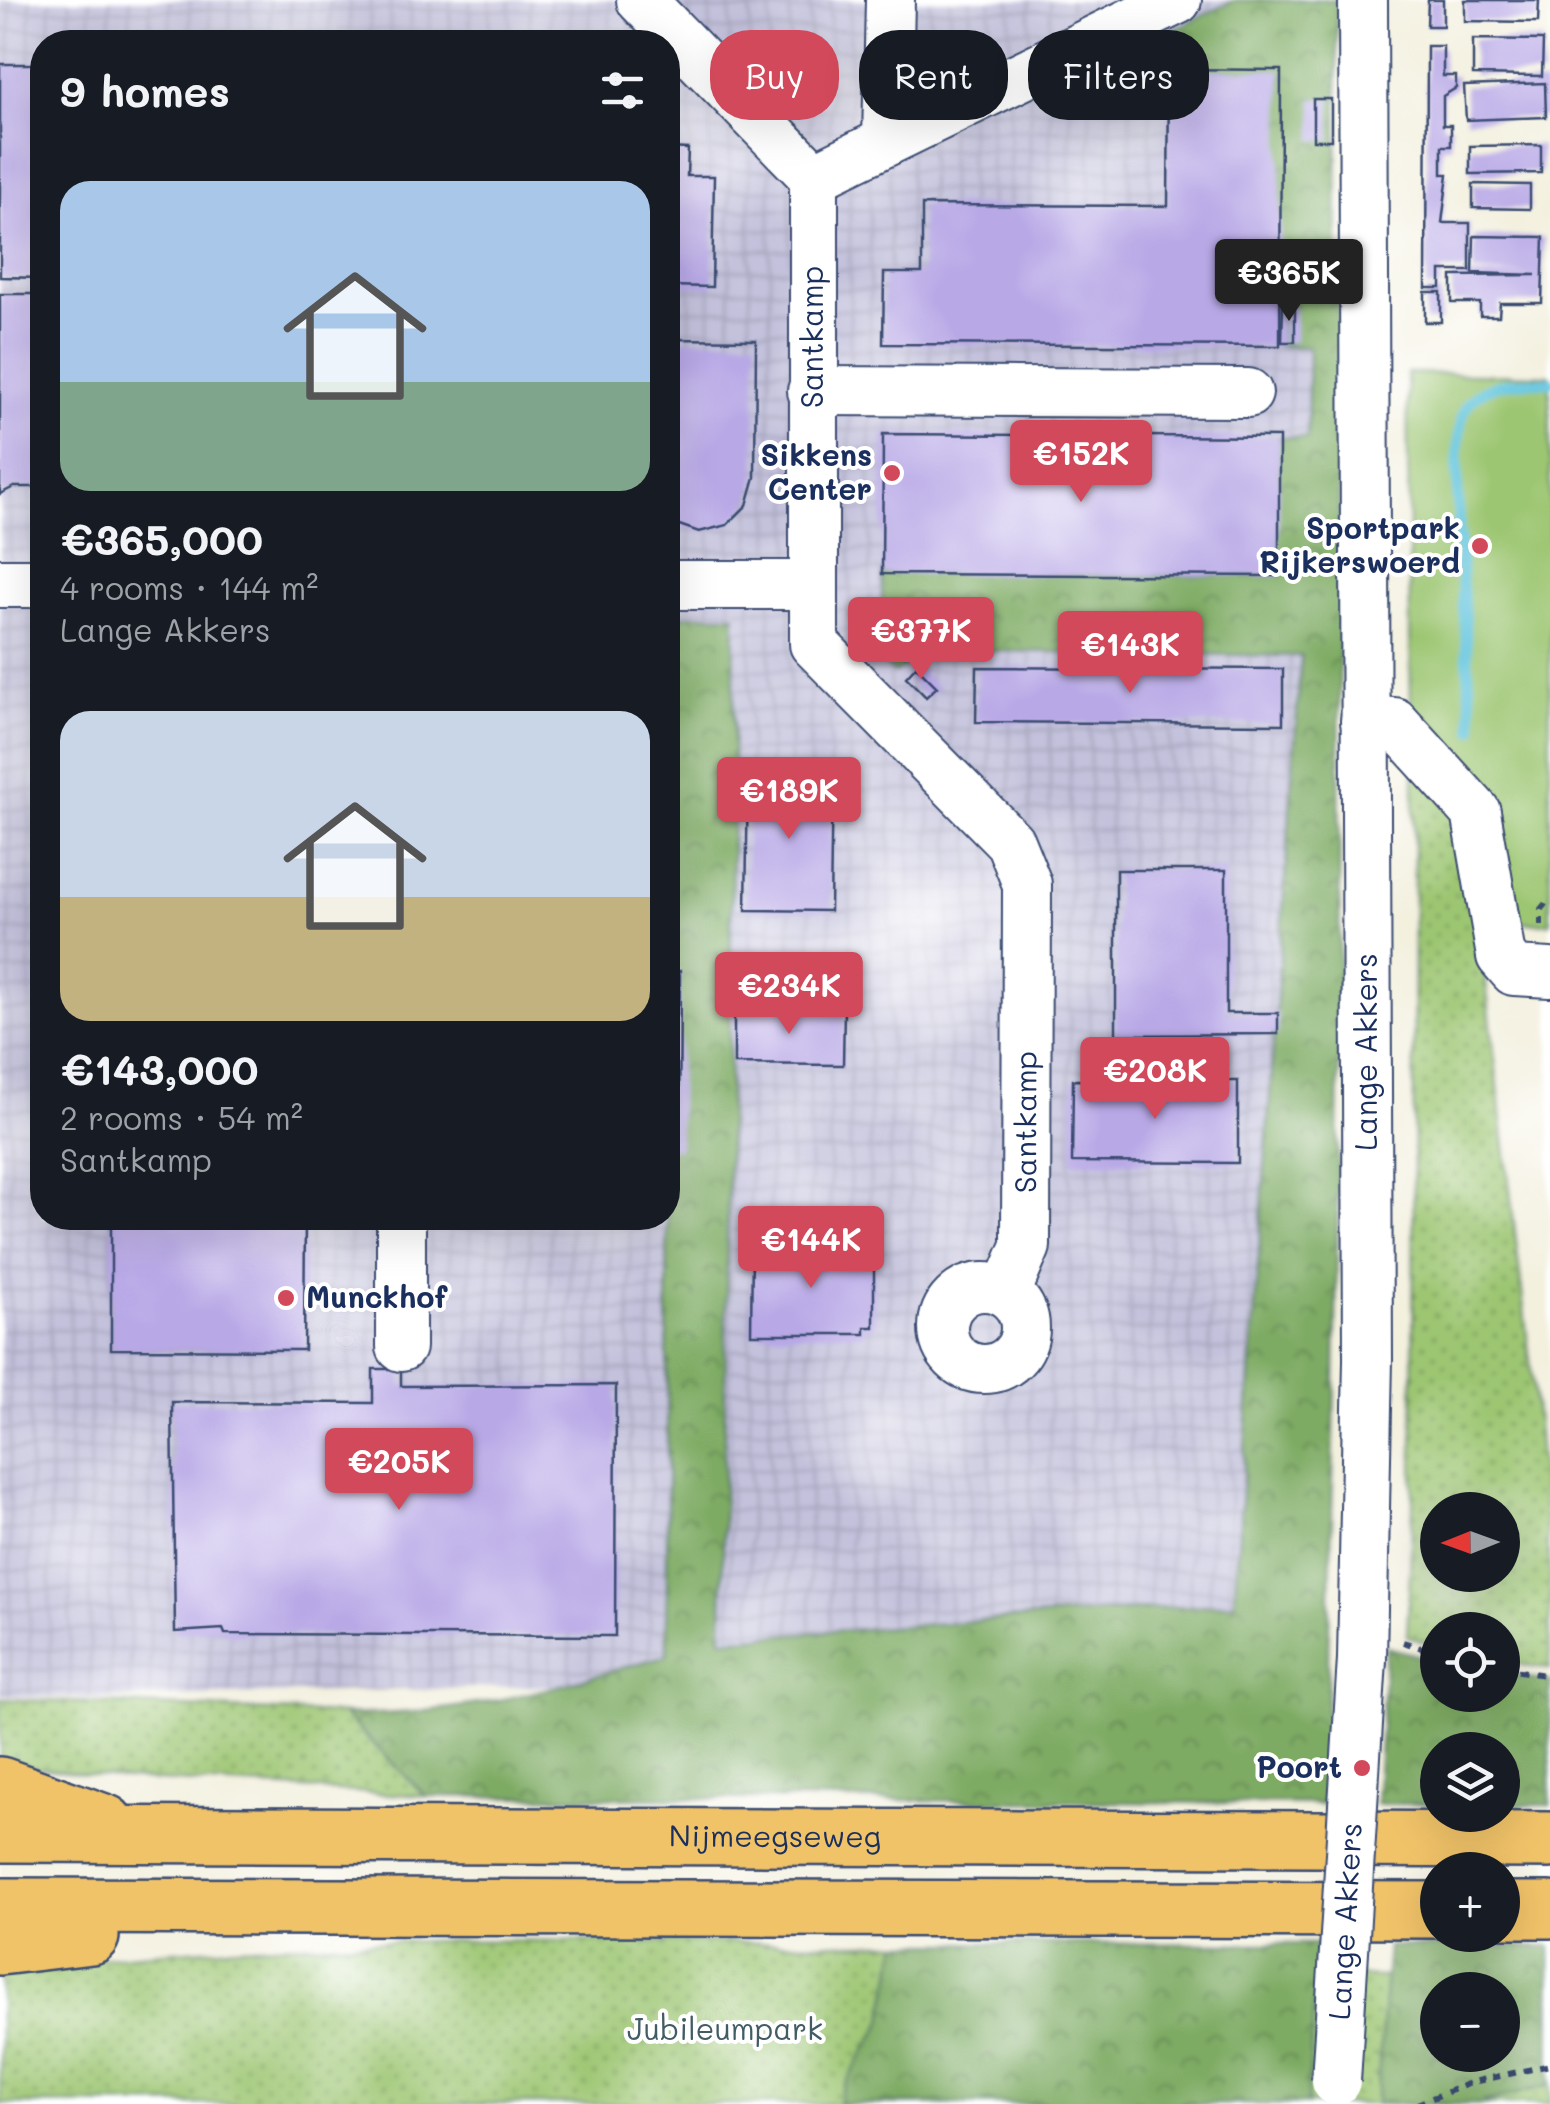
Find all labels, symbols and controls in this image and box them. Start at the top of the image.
chip: Buy [710,30,839,120]
chip: Rent [859,30,1008,120]
chip: Filters [1028,30,1209,120]
text: 9 homes [60,63,230,118]
icon: filters [595,63,650,118]
pin: €365K [1219,239,1359,324]
icon: home [265,246,445,426]
text: €365K [1237,250,1341,292]
street label: Santkamp [791,266,831,408]
pin: €152K [1011,420,1151,505]
text: €152K [1032,431,1130,473]
place label: Sikkens Center [761,434,872,508]
marker: Sikkens Center [881,462,903,484]
place label: Sportpark Rijkerswoerd [1259,507,1460,581]
text: €365,000 [60,511,263,566]
marker: Sportpark Rijkerswoerd [1469,535,1491,557]
text: 4 rooms · 144 m² [60,566,318,608]
pin: €377K [851,597,991,682]
text: Lange Akkers [60,608,271,650]
text: €377K [870,608,972,650]
pin: €143K [1060,611,1200,696]
text: €143K [1080,622,1180,664]
pin: €189K [719,757,859,842]
text: €189K [739,768,839,810]
icon: home [265,776,445,956]
pin: €234K [719,952,859,1037]
street label: Lange Akkers [1345,953,1385,1151]
text: €234K [737,963,841,1005]
pin: €208K [1085,1037,1225,1122]
text: €143,000 [60,1041,258,1096]
text: €208K [1102,1048,1208,1090]
street label: Santkamp [1004,1051,1045,1193]
text: 2 rooms · 54 m² [60,1096,303,1138]
text: Santkamp [60,1138,212,1180]
pin: €144K [741,1206,881,1291]
text: €144K [760,1217,862,1259]
place label: Munckhof [306,1276,448,1316]
marker: Munckhof [275,1287,297,1309]
pin: €205K [329,1428,469,1513]
text: €205K [347,1439,451,1481]
north arrow [1420,1492,1520,1592]
map controls [1420,1492,1520,2072]
button: locate [1420,1612,1520,1712]
button: layers [1420,1732,1520,1832]
place label: Poort [1256,1746,1342,1786]
marker: Poort [1351,1757,1373,1779]
street label: Nijmeegseweg [669,1815,881,1855]
street label: Lange Akkers [1318,1821,1370,2021]
button: + [1420,1852,1520,1952]
button: − [1420,1972,1520,2072]
park label: Jubileumpark [627,2008,823,2048]

